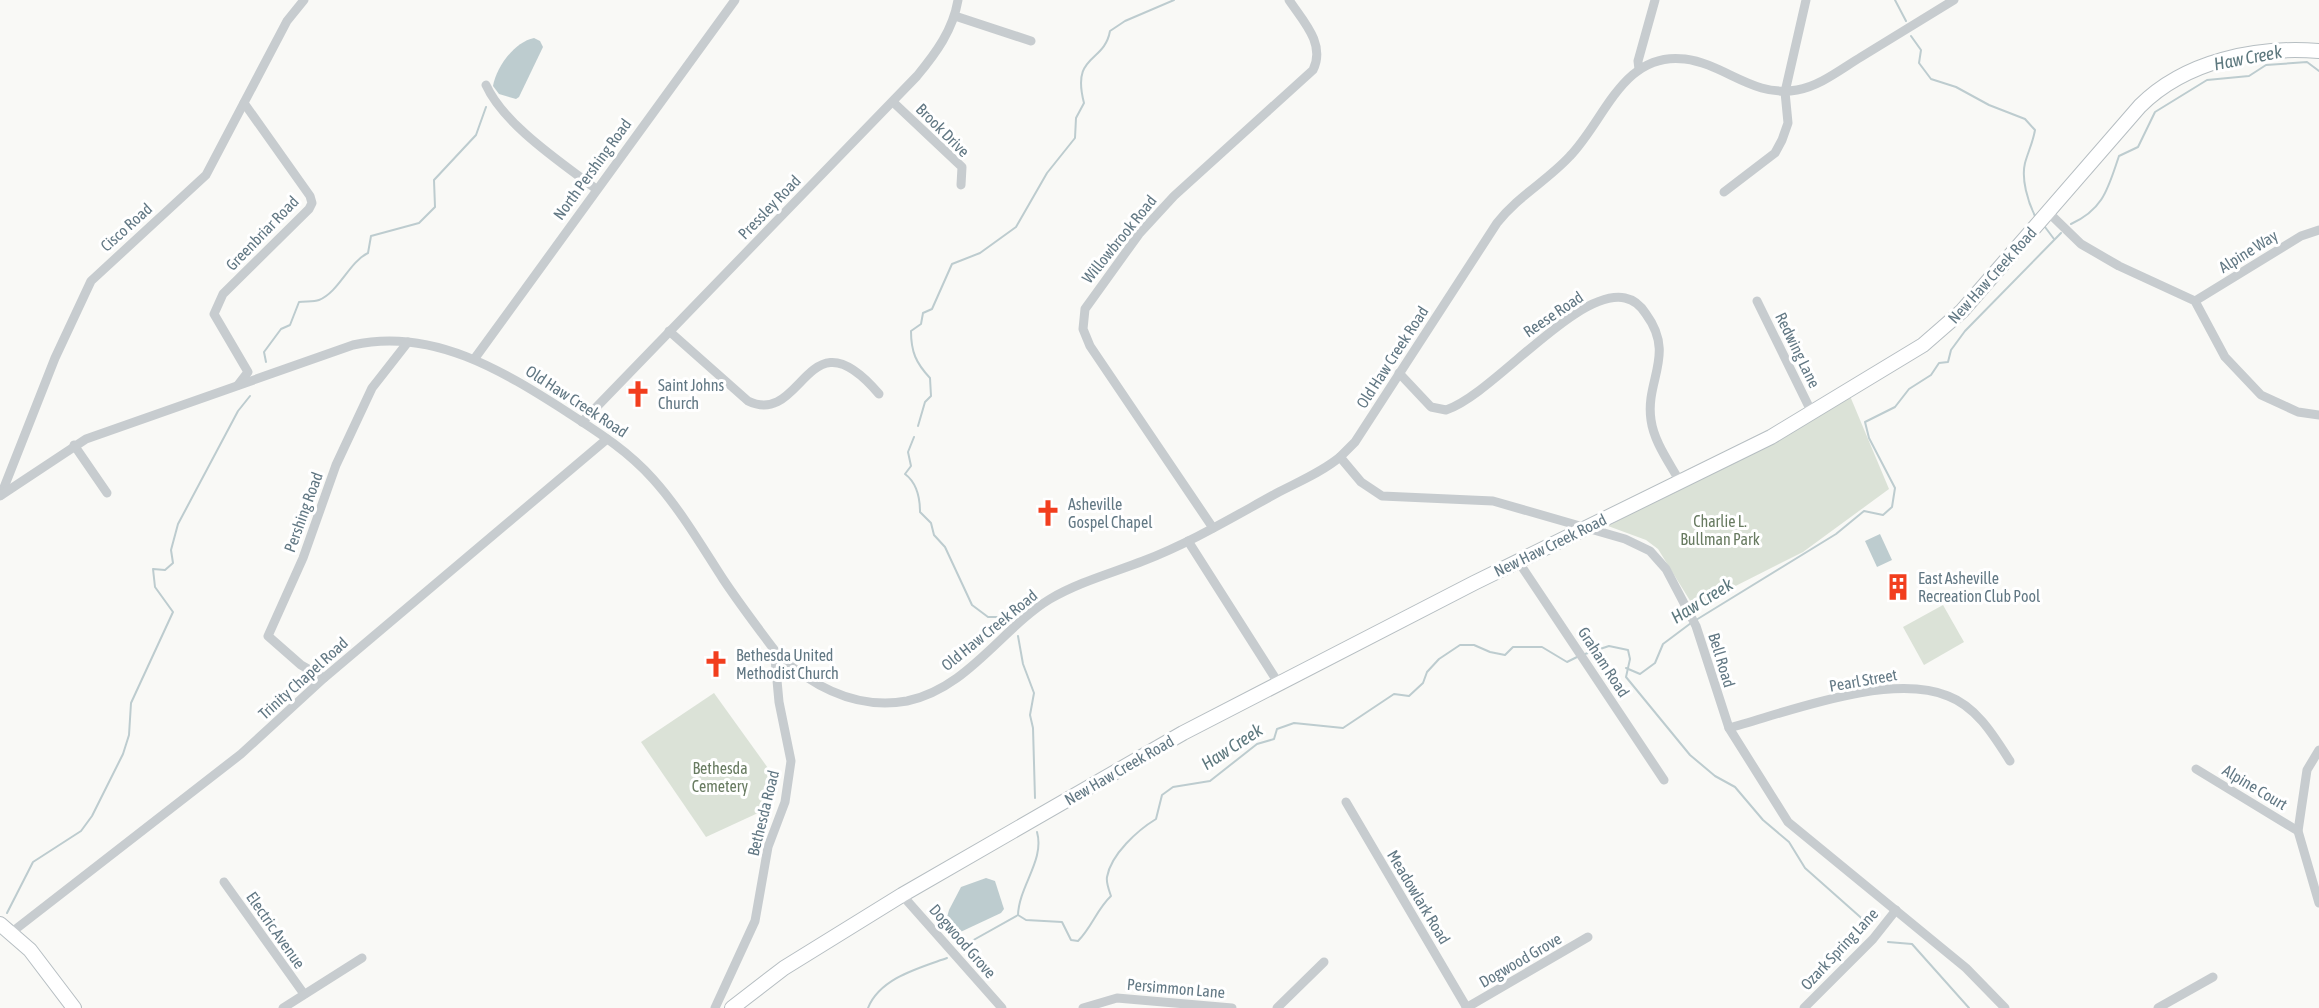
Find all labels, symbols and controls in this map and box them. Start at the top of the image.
water label: Haw Creek [2212,40,2285,74]
street label: Brook Drive [913,100,973,160]
street label: North Pershing Road [549,115,635,224]
street label: Pressley Road [734,171,805,243]
street label: Greenbriar Road [222,192,302,274]
street label: Willowbrook Road [1078,192,1160,286]
street label: Cisco Road [97,199,155,255]
street label: New Haw Creek Road [1944,223,2040,327]
street label: Alpine Way [2215,226,2282,277]
street label: Reese Road [1520,287,1586,341]
street label: Old Haw Creek Road [1352,303,1432,411]
street label: Redwing Lane [1771,309,1824,391]
street label: Old Haw Creek Road [523,361,631,441]
place label: Saint Johns Church [658,376,725,412]
church icon: Saint Johns Church [623,379,653,409]
street label: Pershing Road [280,469,327,555]
place label: Asheville Gospel Chapel [1068,495,1153,532]
church icon: Asheville Gospel Chapel [1033,498,1063,528]
street label: New Haw Creek Road [1491,510,1609,580]
park label: Charlie L. Bullman Park [1680,512,1760,548]
place label: East Asheville Recreation Club Pool [1918,569,2041,605]
building icon: East Asheville Recreation Club Pool [1883,572,1913,602]
water label: Haw Creek [1667,573,1737,628]
street label: Old Haw Creek Road [938,586,1040,674]
street label: Graham Road [1575,624,1633,700]
street label: Bell Road [1705,631,1739,689]
street label: Trinity Chapel Road [255,633,352,723]
place label: Bethesda United Methodist Church [736,646,839,682]
church icon: Bethesda United Methodist Church [701,649,731,679]
street label: Pearl Street [1828,665,1899,695]
water label: Haw Creek [1197,718,1267,774]
street label: New Haw Creek Road [1061,731,1177,809]
park label: Bethesda Cemetery [692,759,749,796]
street label: Alpine Court [2219,761,2291,814]
street label: Bethesda Road [744,768,782,858]
street label: Meadowlark Road [1384,847,1454,947]
street label: Electric Avenue [243,888,309,972]
street label: Dogwood Grove [925,900,1000,982]
street label: Ozark Spring Lane [1797,905,1882,994]
street label: Dogwood Grove [1476,929,1565,992]
street label: Persimmon Lane [1126,975,1226,1001]

